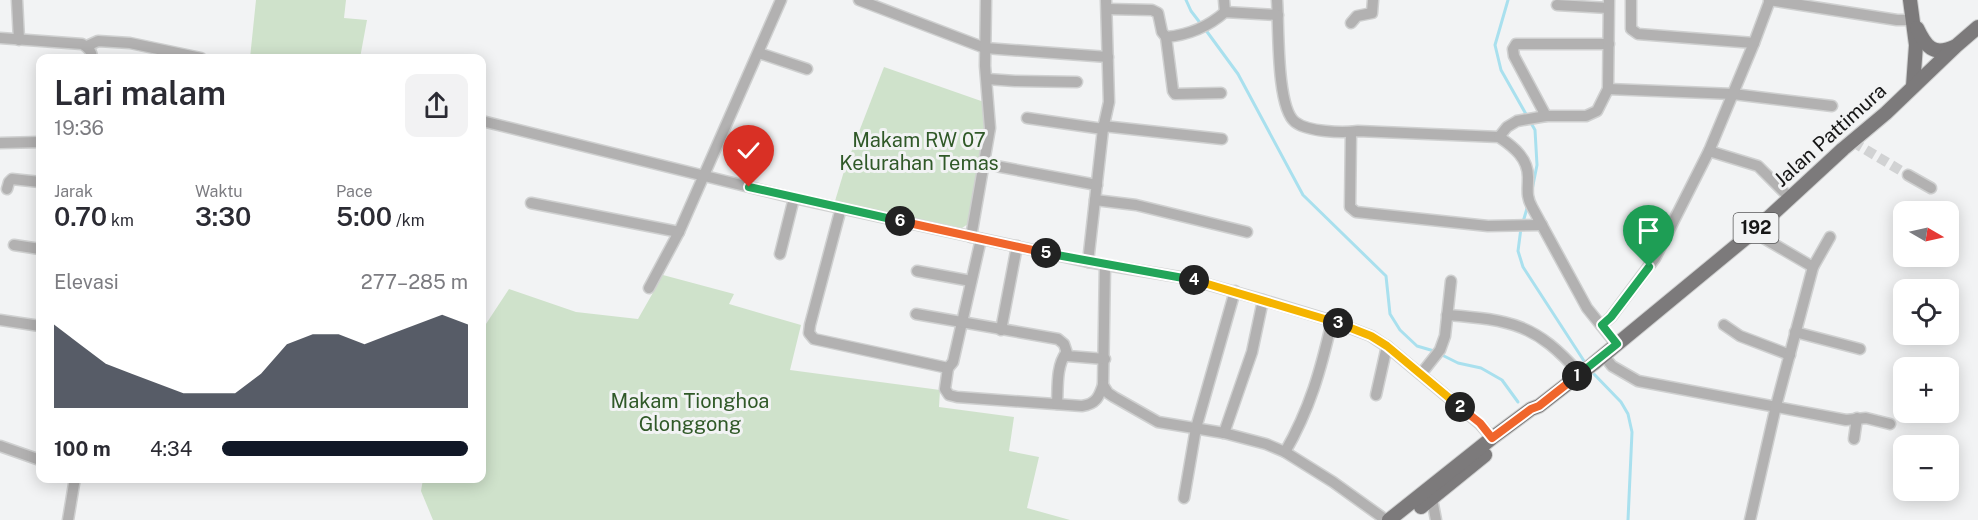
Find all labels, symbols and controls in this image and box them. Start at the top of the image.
text: Lari malam [54,74,226,112]
button: share [405,74,468,137]
street label: Jalan Pattimura [1769,78,1891,192]
text: 19:36 [54,116,104,140]
pin [723,125,774,187]
park label: Makam RW 07 Kelurahan Temas [839,128,999,175]
icon: check [732,134,765,167]
text: Jarak [54,182,93,201]
text: Waktu [195,182,243,201]
text: Pace [336,182,373,201]
text: 0.70 [54,201,107,232]
text: 3:30 [195,201,251,232]
text: 5:00 [336,201,392,232]
north arrow [1893,201,1959,267]
map controls [1893,201,1959,501]
pin [1623,205,1674,267]
pin: 6 [885,206,915,236]
text: km [107,211,134,230]
text: /km [392,211,425,230]
text: 6 [895,211,905,230]
road number: 192 [1734,213,1778,243]
icon: arrive [1632,214,1665,247]
pin: 5 [1031,238,1061,268]
text: 5 [1041,243,1051,262]
pin: 4 [1179,265,1209,295]
text: Elevasi [54,270,119,294]
text: 277–285 m [361,270,468,294]
text: 4 [1189,270,1199,289]
button: locate [1893,279,1959,345]
pin: 3 [1323,308,1353,338]
text: 3 [1333,313,1343,332]
button: + [1893,357,1959,423]
pin: 1 [1562,361,1592,391]
text: 1 [1574,366,1580,385]
park label: Makam Tionghoa Glonggong [611,389,769,436]
pin: 2 [1445,392,1475,422]
text: 2 [1455,397,1465,416]
button: − [1893,435,1959,501]
text: 100 m [54,437,111,461]
text: 4:34 [150,437,192,461]

